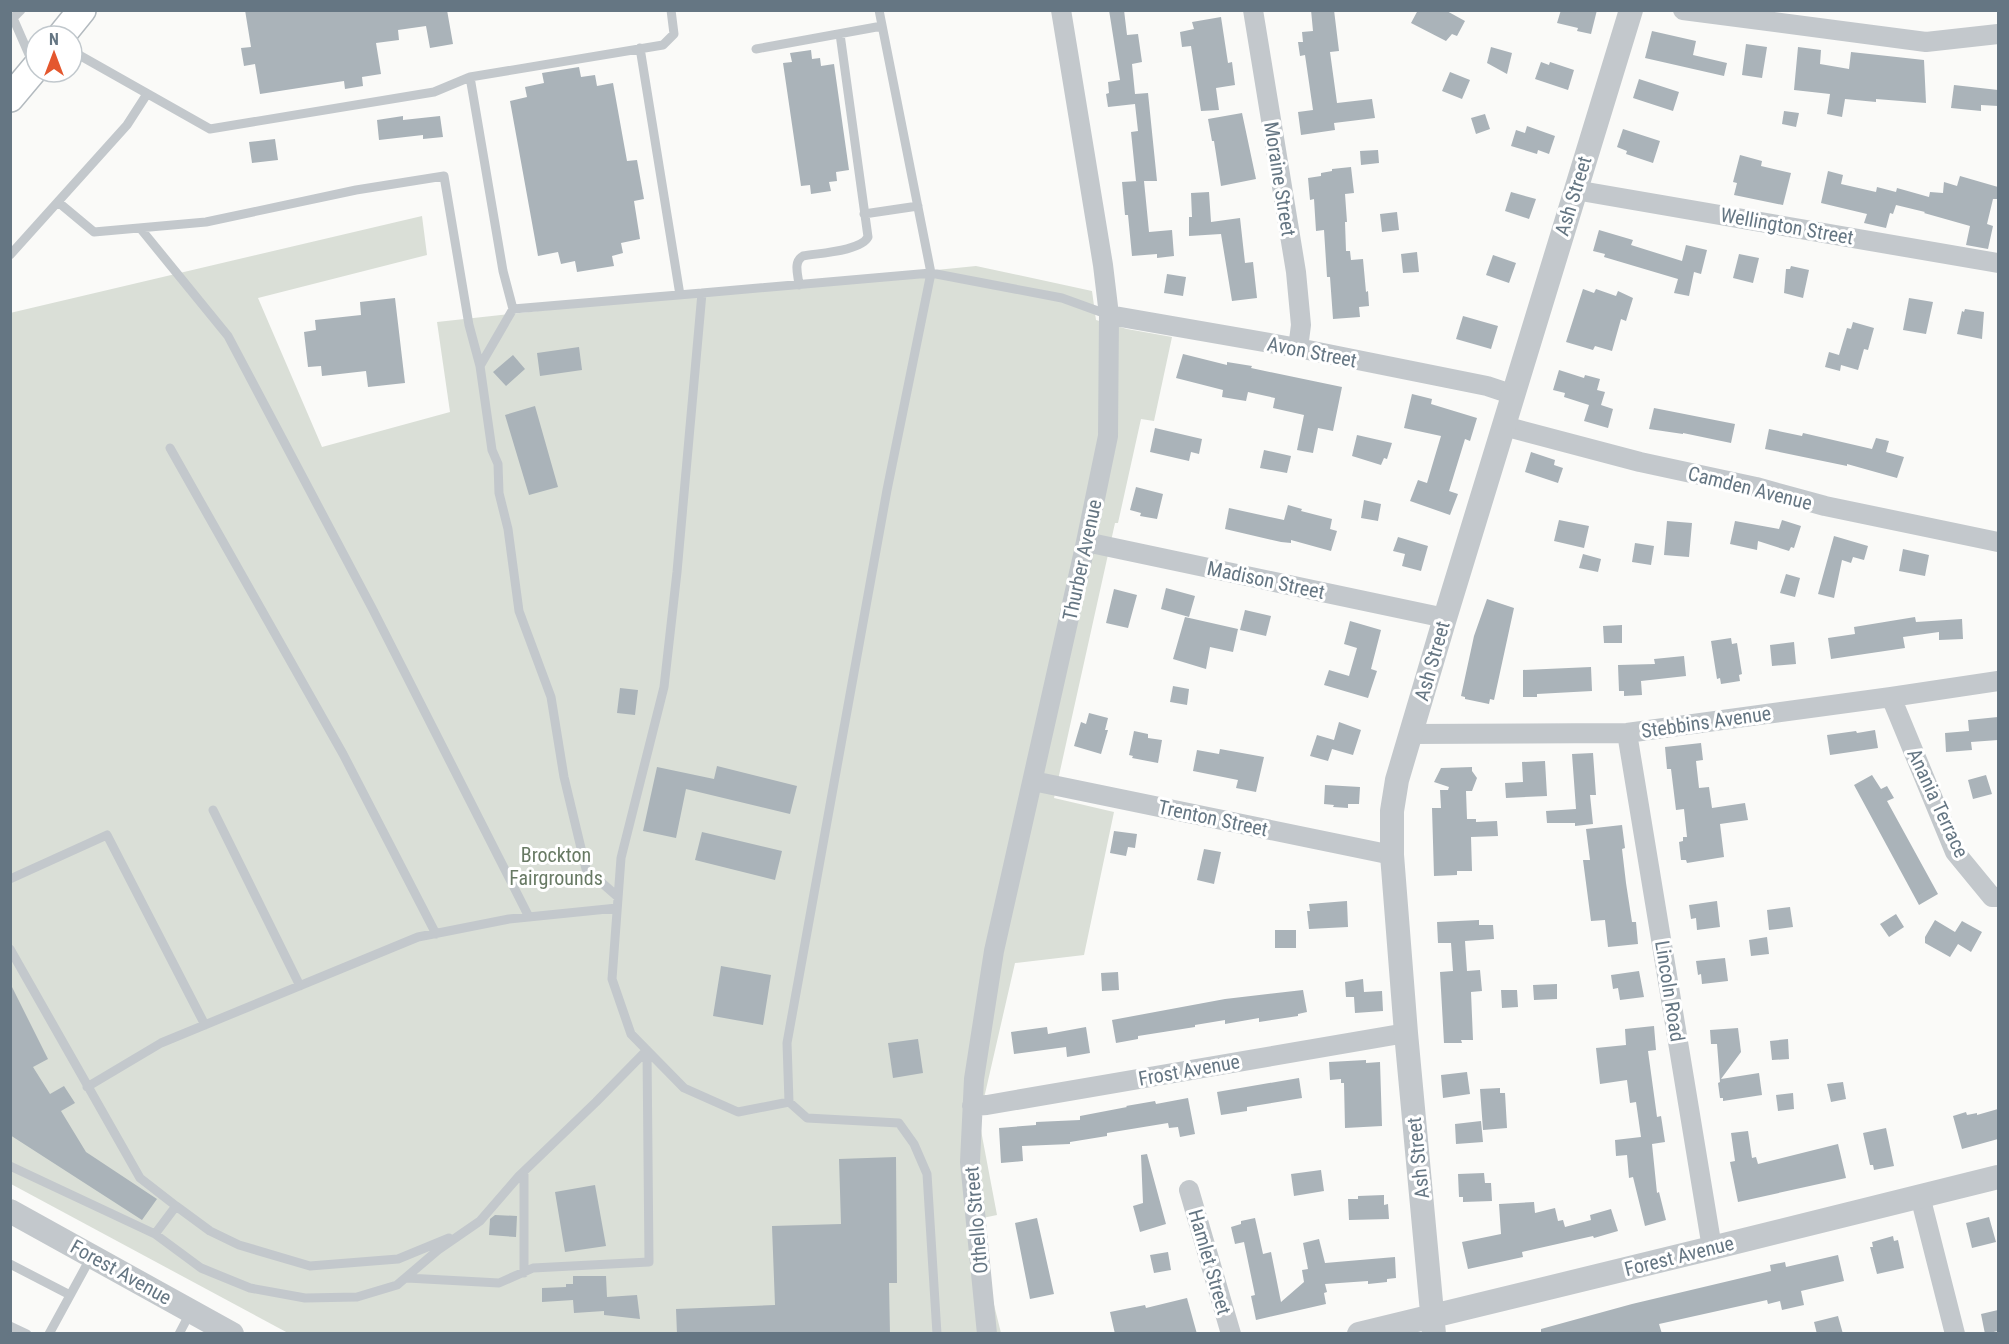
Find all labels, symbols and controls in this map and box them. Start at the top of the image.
north arrow [24,24,84,84]
text: N [49,30,59,49]
street label: Moraine Street [1259,120,1301,238]
street label: Ash Street [1550,153,1596,239]
street label: Wellington Street [1719,203,1855,250]
street label: Avon Street [1265,332,1359,372]
street label: Camden Avenue [1685,461,1815,515]
street label: Thurber Avenue [1057,497,1107,623]
street label: Madison Street [1205,556,1327,604]
street label: Ash Street [1409,618,1455,704]
street label: Stebbins Avenue [1639,701,1773,743]
street label: Anania Terrace [1902,745,1974,861]
street label: Trenton Street [1156,795,1270,841]
park label: Brockton Fairgrounds [509,843,603,890]
street label: Lincoln Road [1650,939,1690,1043]
street label: Frost Avenue [1136,1049,1242,1091]
street label: Ash Street [1402,1116,1434,1200]
street label: Othello Street [959,1165,993,1275]
street label: Hamlet Street [1184,1207,1236,1317]
street label: Forest Avenue [1622,1231,1736,1281]
street label: Forest Avenue [66,1234,176,1310]

